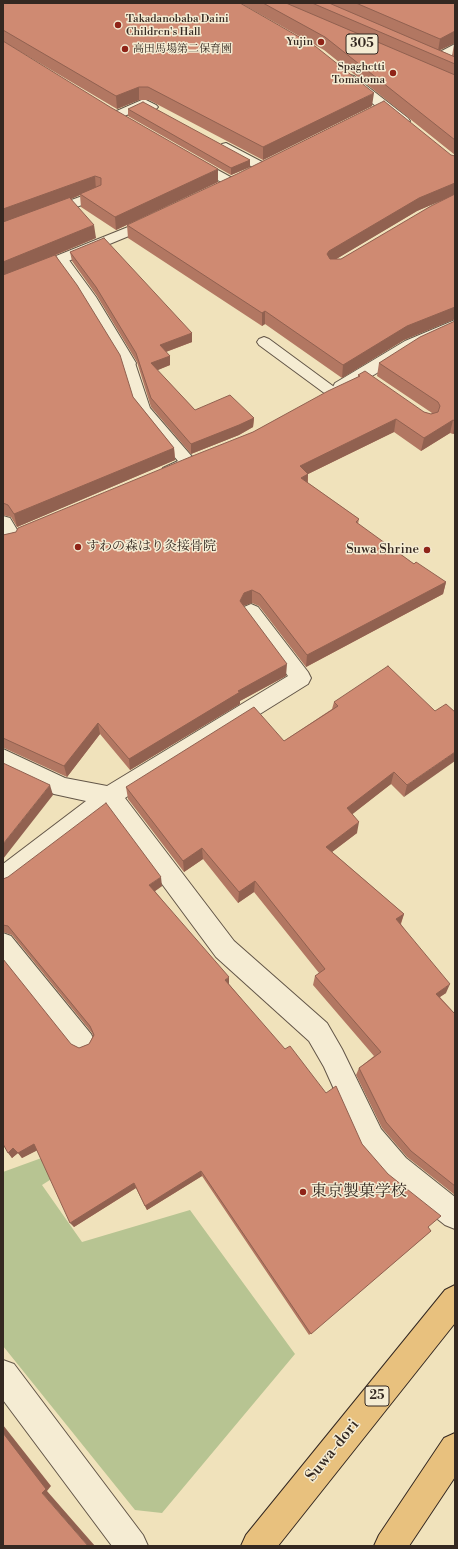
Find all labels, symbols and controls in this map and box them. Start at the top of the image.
place label: Takadanobaba Daini Children's Hall [126,12,229,38]
marker: Takadanobaba Daini Children's Hall [113,20,123,30]
road number: 305 [346,34,378,54]
place label: Yujin [286,35,313,49]
marker: Yujin [316,37,326,47]
place label: 高田馬場第二保育園 [133,42,232,56]
marker: 高田馬場第二保育園 [120,44,130,54]
place label: Spaghetti Tomatoma [332,60,385,86]
marker: Spaghetti Tomatoma [388,68,398,78]
place label: すわの森はり灸接骨院 [86,539,216,555]
marker: すわの森はり灸接骨院 [73,542,83,552]
place label: Suwa Shrine [346,542,419,558]
marker: Suwa Shrine [422,545,432,555]
place label: 東京製菓学校 [311,1182,407,1202]
marker: 東京製菓学校 [298,1187,308,1197]
road number: 25 [365,1386,389,1406]
street label: Suwa-dori [302,1416,364,1486]

